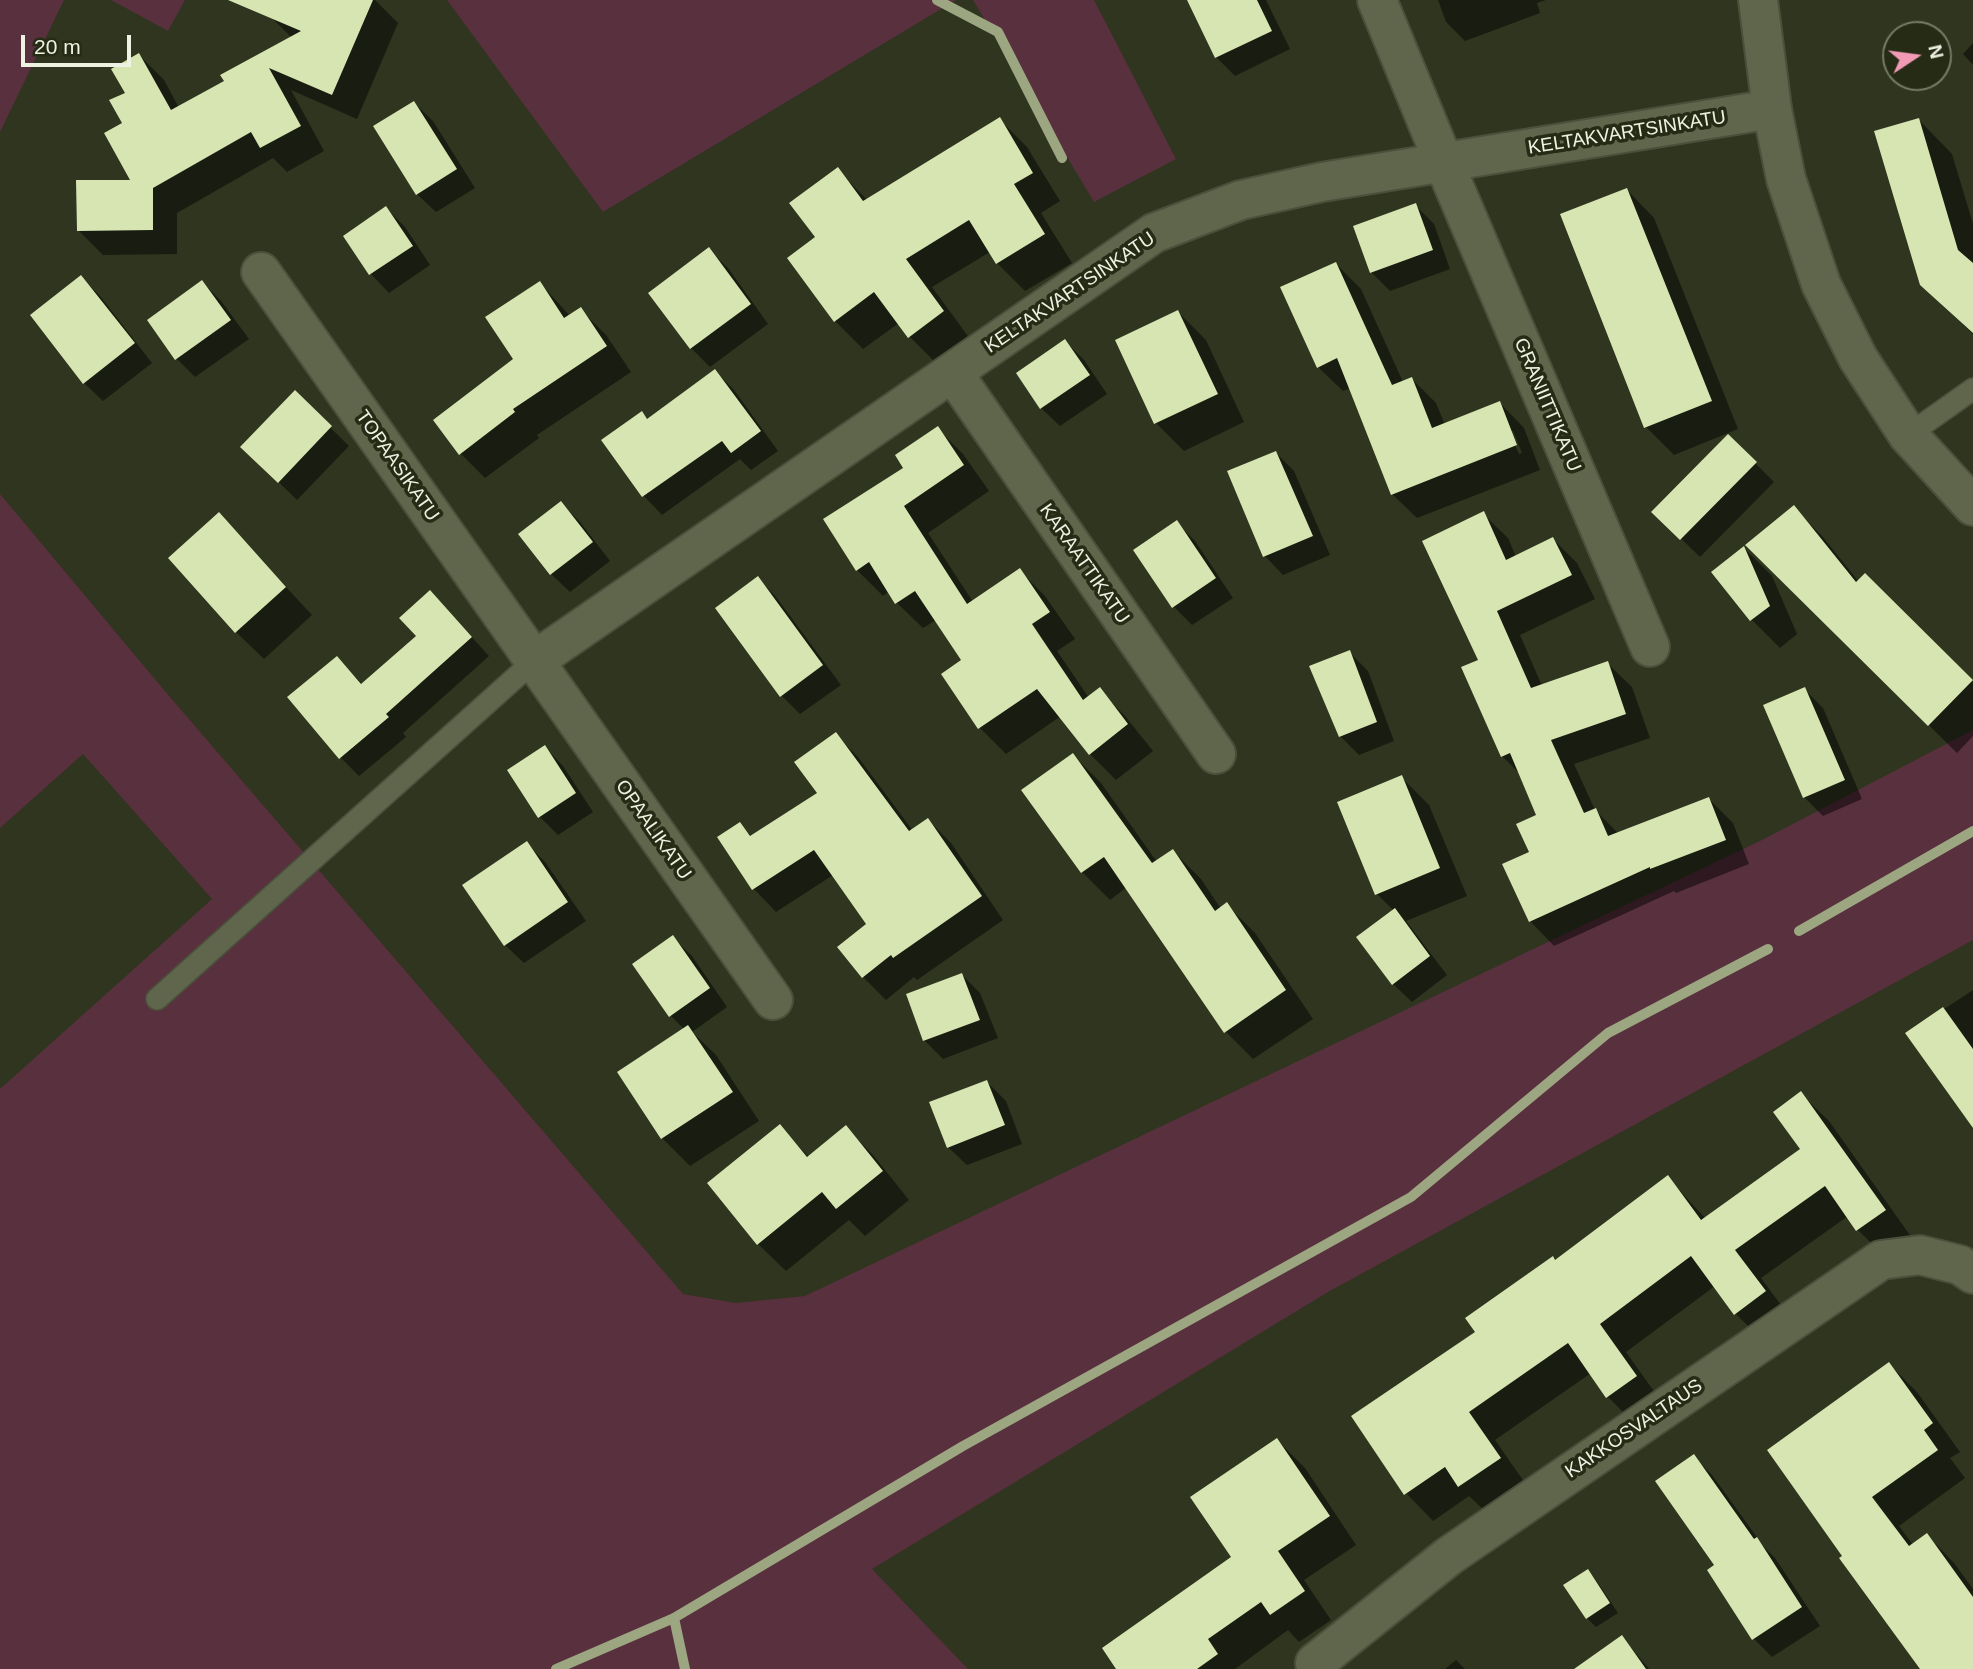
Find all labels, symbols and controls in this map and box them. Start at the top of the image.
scale bar [24,21,135,65]
north arrow [1882,21,1952,91]
text: 20 m [34,35,81,58]
text: N [1924,43,1948,61]
street label: KELTAKVARTSINKATU [1526,106,1728,160]
street label: KELTAKVARTSINKATU [981,228,1159,358]
street label: GRANIITTIKATU [1509,335,1585,475]
street label: TOPAASIKATU [350,406,444,526]
street label: KARAATTIKATU [1034,500,1134,628]
street label: OPAALIKATU [610,776,696,884]
street label: KAKKOSVALTAUS [1561,1375,1707,1483]

